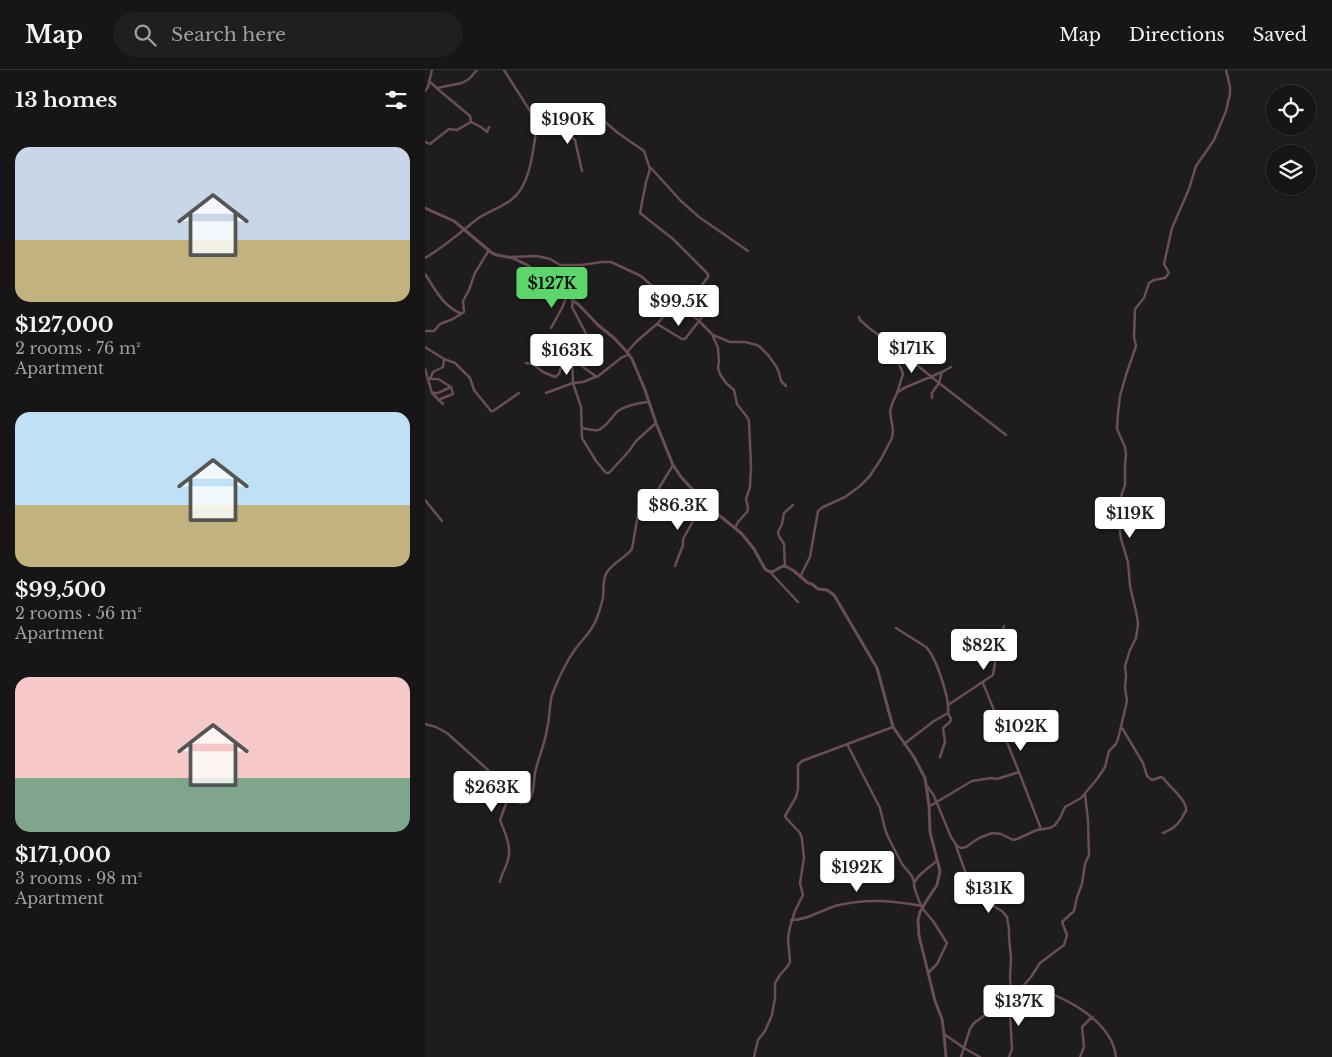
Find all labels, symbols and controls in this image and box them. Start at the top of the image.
search box [113,12,463,57]
text: Map [25,20,83,49]
icon: search [131,21,159,49]
text: Search here [171,23,286,46]
text: Map [1059,24,1101,46]
text: Directions [1129,24,1225,46]
text: Saved [1253,24,1307,46]
map controls [1266,85,1316,195]
button: locate [1266,85,1316,135]
icon: filters [382,86,410,114]
text: 13 homes [15,87,117,113]
pin: $190K [533,102,603,145]
text: $190K [541,109,595,129]
button: layers [1266,145,1316,195]
icon: home [168,180,258,270]
pin: $127K [517,266,587,309]
text: $127K [527,273,577,293]
pin: $99.5K [638,284,720,327]
text: $99.5K [650,291,708,311]
text: $127,000 [15,312,114,338]
pin: $171K [877,332,947,374]
pin: $163K [532,334,602,376]
text: 2 rooms · 76 m² [15,338,141,358]
text: $171K [889,338,935,358]
text: $163K [541,340,593,360]
text: Apartment [15,358,104,378]
icon: home [168,445,258,535]
pin: $86.3K [637,488,719,531]
text: $86.3K [649,495,707,515]
pin: $119K [1095,496,1165,539]
text: $119K [1106,503,1154,523]
text: $99,500 [15,577,106,603]
text: 2 rooms · 56 m² [15,603,142,623]
text: Apartment [15,623,104,643]
pin: $82K [954,628,1014,671]
text: $82K [962,635,1006,655]
icon: home [168,710,258,800]
pin: $102K [986,710,1056,752]
text: $102K [995,716,1047,736]
pin: $263K [457,770,527,813]
text: $263K [465,777,519,797]
text: $171,000 [15,842,111,868]
pin: $192K [822,850,892,893]
text: $192K [831,857,883,877]
text: 3 rooms · 98 m² [15,868,142,888]
pin: $131K [954,872,1024,914]
text: $131K [965,878,1013,898]
text: Apartment [15,888,104,908]
pin: $137K [984,984,1054,1027]
text: $137K [995,991,1043,1011]

